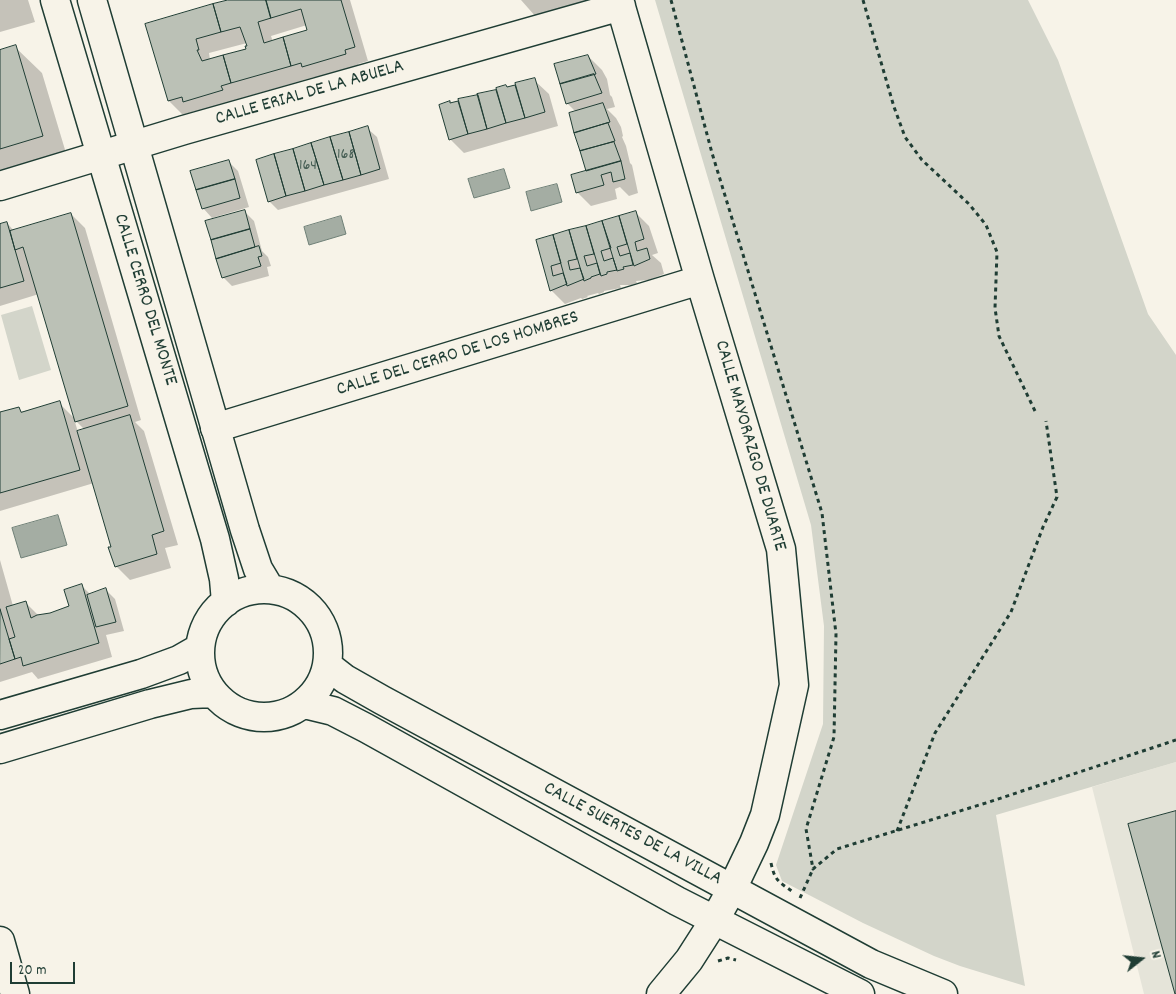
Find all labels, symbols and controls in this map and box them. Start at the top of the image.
street label: CALLE ERIAL DE LA ABUELA [213,56,407,132]
house number: 168 [337,146,355,166]
house number: 164 [299,157,317,177]
street label: CALLE CERRO DEL MONTE [107,211,181,389]
street label: CALLE DEL CERRO DE LOS HOMBRES [334,307,582,403]
street label: CALLE MAYORAZGO DE DUARTE [708,338,790,554]
street label: CALLE SUERTES DE LA VILLA [539,778,725,892]
north arrow [1116,934,1166,984]
text: N [1145,949,1166,961]
scale bar [12,952,78,984]
text: 20 m [18,960,46,982]

